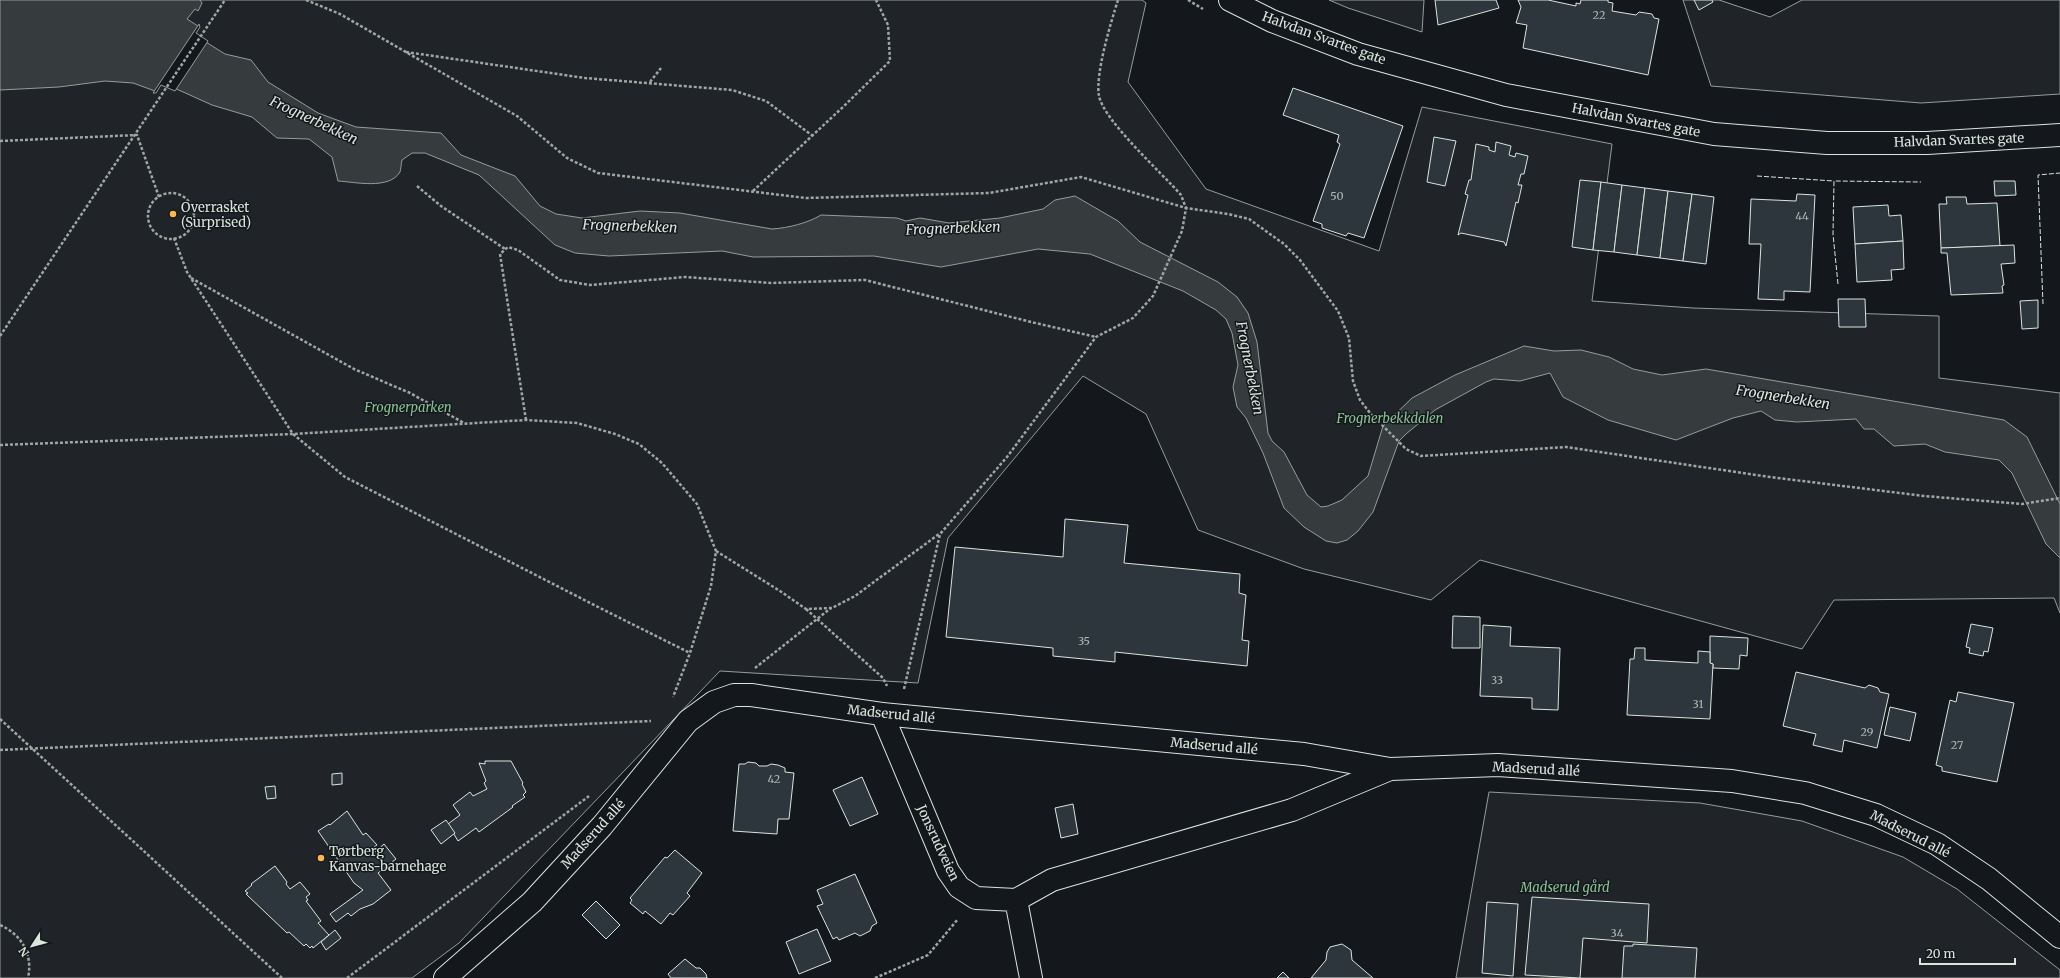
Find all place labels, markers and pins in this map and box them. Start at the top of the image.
place label: Overrasket (Surprised) [181,199,251,231]
marker: Overrasket (Surprised) [168,209,178,219]
place label: Tørtberg Kanvas-barnehage [329,843,446,875]
marker: Tørtberg Kanvas-barnehage [316,853,326,863]

